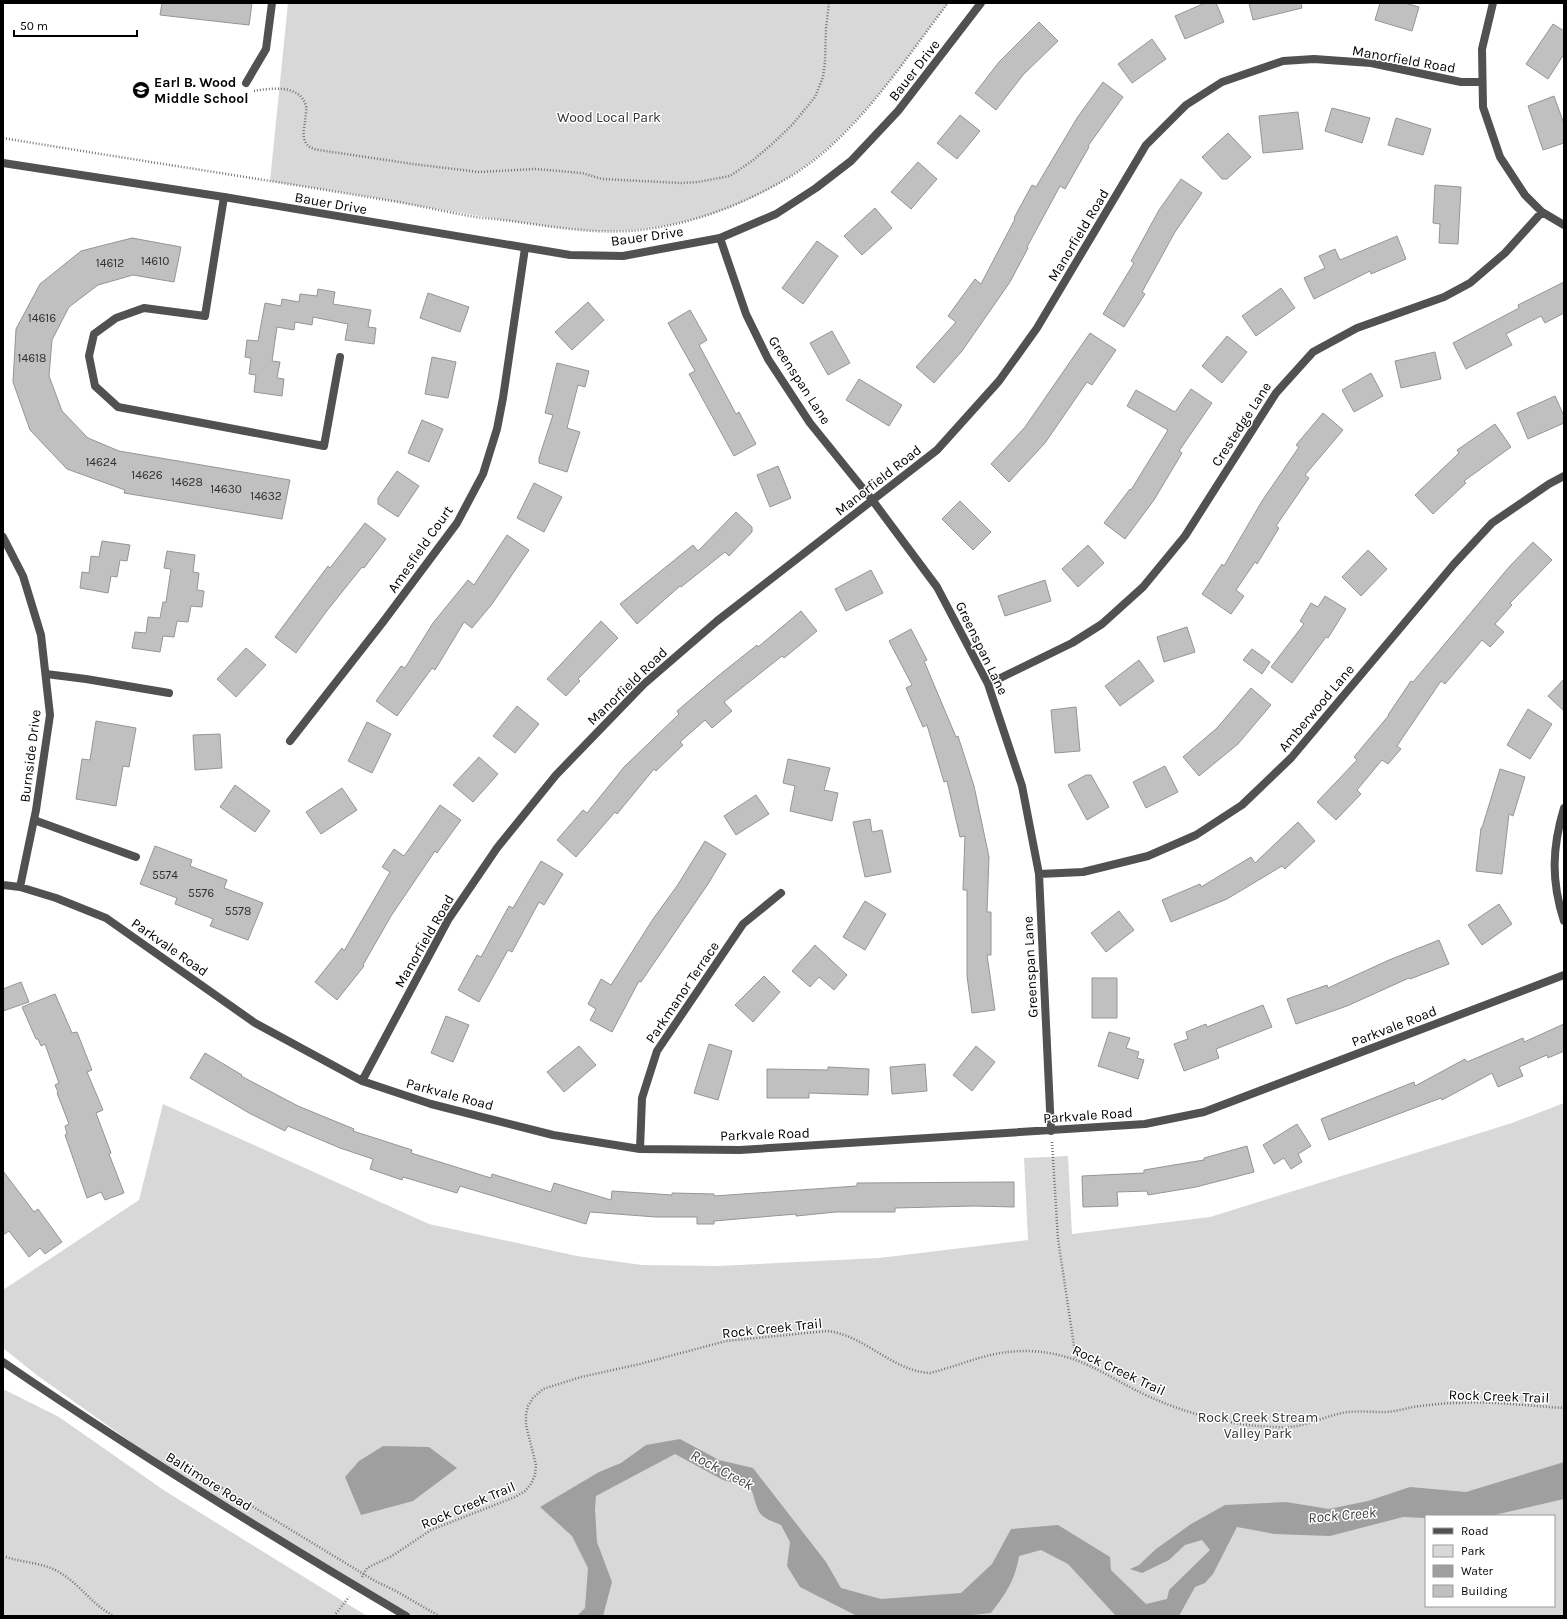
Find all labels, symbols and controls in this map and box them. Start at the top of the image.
scale bar [14,12,137,38]
text: 50 m [20,19,48,33]
street label: Bauer Drive [885,36,944,104]
street label: Manorfield Road [1351,42,1457,77]
place label: Earl B. Wood Middle School [154,74,248,107]
school or university icon: Earl B. Wood Middle School [131,80,151,100]
park label: Wood Local Park [557,109,661,126]
street label: Manorfield Road [1044,186,1113,284]
street label: Bauer Drive [293,189,368,218]
street label: Bauer Drive [610,223,684,250]
house number: 14610 [141,254,169,268]
house number: 14612 [96,256,124,270]
house number: 14616 [28,311,56,325]
street label: Greenspan Lane [765,333,834,428]
house number: 14618 [18,351,46,365]
street label: Crestedge Lane [1208,379,1275,470]
street label: Manorfield Road [832,441,925,519]
house number: 14624 [85,455,117,469]
house number: 14626 [131,468,163,482]
house number: 14628 [171,475,203,489]
house number: 14630 [210,482,242,496]
house number: 14632 [250,489,282,503]
street label: Amesfield Court [384,502,457,596]
street label: Greenspan Lane [952,599,1012,698]
street label: Manorfield Road [584,644,671,729]
street label: Amberwood Lane [1275,661,1358,755]
street label: Burnside Drive [16,709,45,804]
house number: 5574 [152,868,178,882]
house number: 5576 [188,886,214,900]
street label: Manorfield Road [391,892,458,991]
house number: 5578 [225,904,251,918]
street label: Parkvale Road [128,915,211,980]
street label: Greenspan Lane [1019,916,1042,1018]
street label: Parkmanor Terrace [642,938,723,1046]
street label: Parkvale Road [1349,1002,1439,1050]
street label: Parkvale Road [404,1075,495,1114]
street label: Parkvale Road [1043,1104,1133,1127]
street label: Parkvale Road [720,1124,810,1145]
street label: Rock Creek Trail [721,1315,823,1342]
street label: Rock Creek Trail [1070,1341,1168,1399]
street label: Rock Creek Trail [1448,1386,1550,1407]
park label: Rock Creek Stream Valley Park [1198,1409,1318,1442]
water label: Rock Creek [688,1446,757,1494]
street label: Baltimore Road [163,1448,255,1515]
street label: Rock Creek Trail [419,1478,518,1533]
water label: Rock Creek [1307,1503,1377,1527]
legend [1425,1515,1555,1607]
text: Road [1461,1524,1489,1538]
text: Park [1461,1544,1486,1558]
text: Water [1461,1564,1494,1578]
text: Building [1461,1584,1508,1598]

